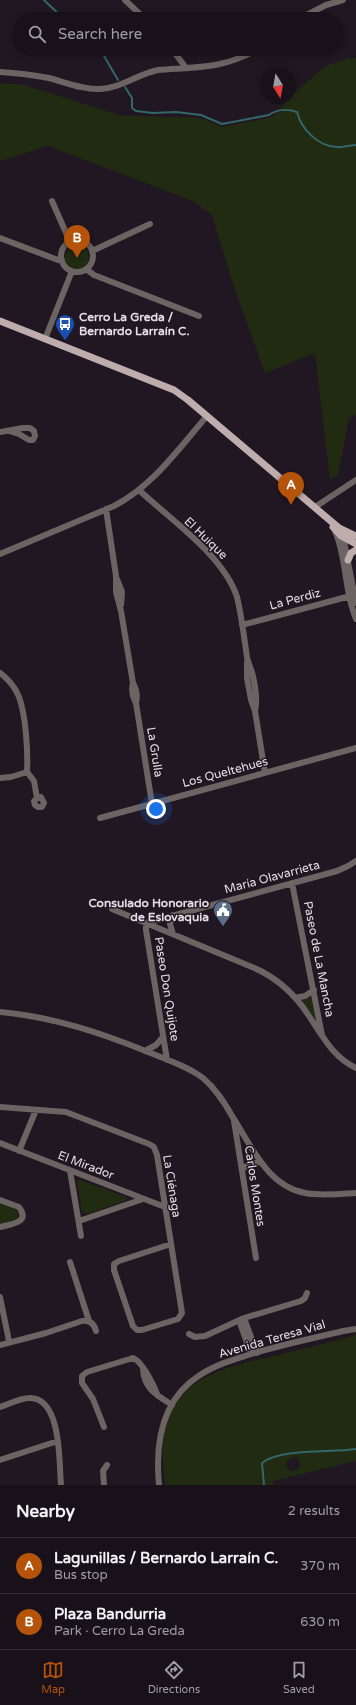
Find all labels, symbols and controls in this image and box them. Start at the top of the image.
search box [12,12,344,56]
icon: search [26,23,48,45]
text: Search here [58,25,142,43]
north arrow [260,68,296,104]
pin: B [64,225,90,258]
place label: Cerro La Greda / Bernardo Larraín C. [79,310,190,338]
bus stop icon: Cerro La Greda / Bernardo Larraín C. [54,313,76,341]
pin: A [278,472,304,505]
street label: El Huique [181,514,231,562]
street label: La Perdiz [268,585,322,613]
street label: La Grulla [144,726,166,778]
street label: Los Queltehues [181,754,270,790]
your location [146,799,166,819]
street label: María Olavarrieta [223,858,321,896]
place label: Consulado Honorario de Eslovaquia [88,896,209,925]
public building icon: Consulado Honorario de Eslovaquia [212,899,234,927]
street label: Paseo de La Mancha [301,900,337,1018]
street label: Paseo Don Quijote [152,936,182,1042]
street label: Carlos Montes [242,1145,268,1228]
street label: El Mirador [56,1148,116,1182]
street label: La Ciénaga [160,1154,184,1218]
street label: Avenida Teresa Vial [217,1317,327,1361]
text: Nearby [16,1501,75,1522]
text: 2 results [288,1503,340,1519]
text: Lagunillas / Bernardo Larraín C. [54,1549,278,1567]
text: A [24,1558,34,1574]
text: 370 m [300,1558,340,1574]
text: Bus stop [54,1567,108,1583]
text: Plaza Bandurria [54,1605,166,1623]
text: B [24,1614,34,1630]
text: 630 m [300,1614,340,1630]
text: Park · Cerro La Greda [54,1623,185,1639]
tab: Map [41,1659,65,1696]
tab: Directions [148,1659,200,1696]
tab: Saved [283,1659,315,1696]

